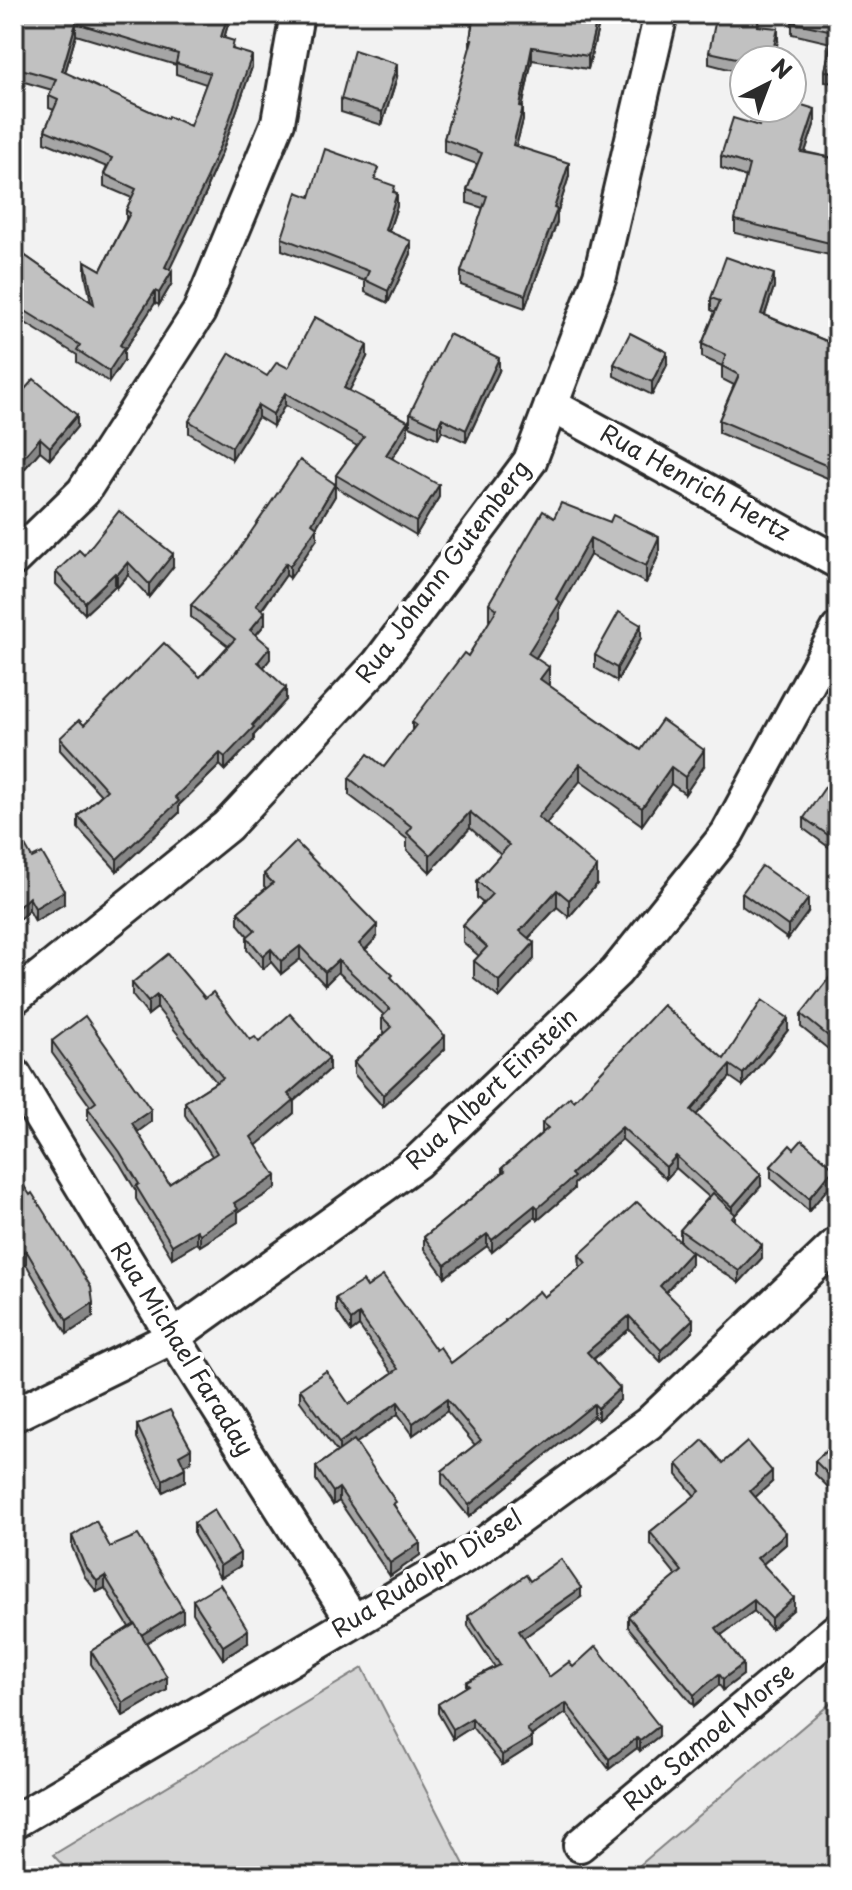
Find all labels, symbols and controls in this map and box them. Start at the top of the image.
north arrow [728,44,808,124]
text: N [765,50,800,86]
street label: Rua Henrich Hertz [594,414,797,548]
street label: Rua Johann Gutemberg [345,452,537,690]
street label: Rua Albert Einstein [396,998,585,1177]
street label: Rua Michael Faraday [103,1234,264,1462]
street label: Rua Rudolph Diesel [324,1499,528,1646]
street label: Rua Samoel Morse [614,1653,801,1818]

